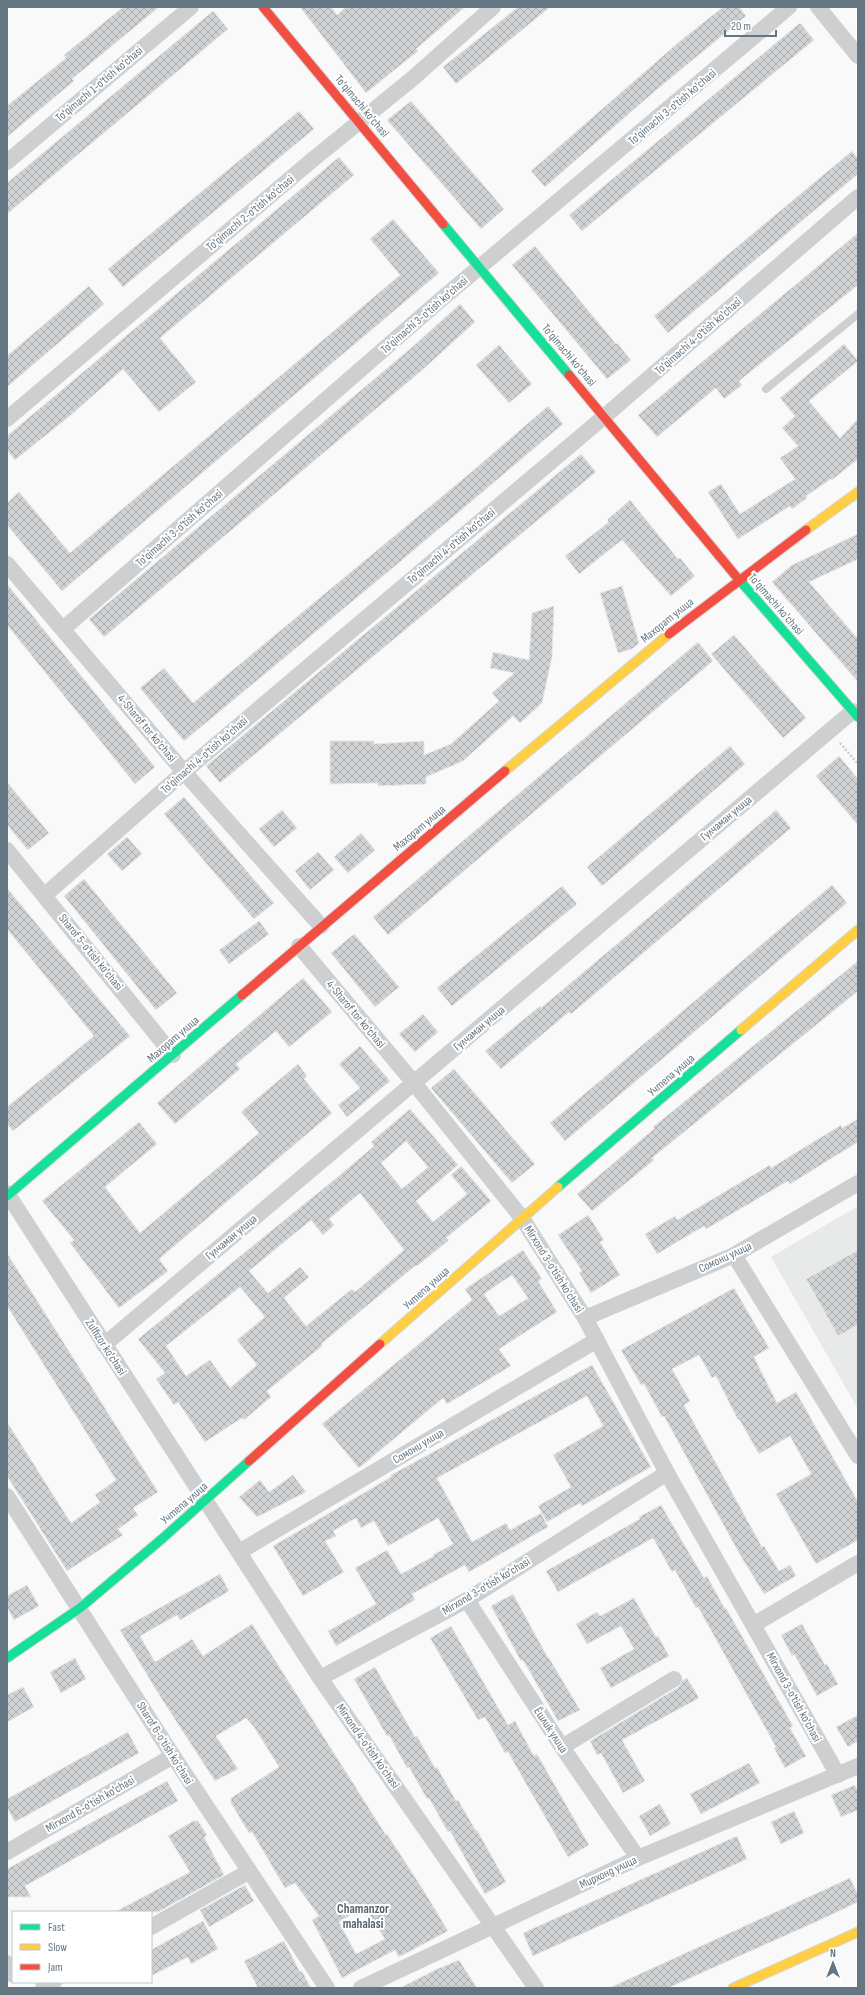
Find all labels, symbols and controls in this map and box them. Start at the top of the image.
scale bar [725,12,776,38]
text: 20 m [731,19,751,34]
street label: To'qimachi 1-o'tish ko'chasi [52,43,146,125]
street label: To'qimachi 3-o'tish ko'chasi [625,66,719,149]
street label: To'qimachi ko'chasi [331,72,392,141]
street label: To'qimachi 2-o'tish ko'chasi [203,172,297,255]
street label: To'qimachi 3-o'tish ko'chasi [378,273,471,357]
street label: To'qimachi 4-o'tish ko'chasi [652,294,745,378]
street label: To'qimachi ko'chasi [538,321,599,390]
street label: To'qimachi 3-o'tish ko'chasi [133,486,226,570]
street label: To'qimachi 4-o'tish ko'chasi [404,505,498,588]
street label: To'qimachi ko'chasi [745,570,807,638]
street label: Махорат улица [638,594,697,646]
street label: 4-Sharof tor ko'chasi [114,691,179,765]
street label: To'qimachi 4-o'tish ko'chasi [158,713,251,797]
street label: Гулчаман улица [698,792,755,844]
street label: Махорат улица [390,802,449,855]
street label: Sharof 5-o'tish ko'chasi [55,911,126,994]
street label: 4-Sharof tor ko'chasi [323,977,388,1051]
street label: Гулчаман улица [451,1002,508,1054]
street label: Махорат улица [144,1013,203,1066]
street label: Учтепа улица [645,1051,698,1100]
street label: Гулчаман улица [203,1211,260,1263]
street label: Mirxond 3-o'tish ko'chasi [521,1223,586,1316]
street label: Сомони улица [696,1238,754,1276]
street label: Учтепа улица [400,1263,453,1313]
street label: Zulfizor ko'chasi [82,1316,129,1378]
street label: Сомони улица [390,1425,447,1468]
street label: Учтепа улица [158,1479,211,1528]
street label: Mirxond 3-o'tish ko'chasi [439,1554,533,1619]
street label: Mirxond 3-o'tish ko'chasi [763,1650,824,1745]
street label: Sharof 6-o'tish ko'chasi [133,1699,196,1787]
street label: Mirxond 4-o'tish ko'chasi [333,1701,402,1792]
street label: Ёшлик улица [530,1705,571,1756]
street label: Mirxond 6-o'tish ko'chasi [43,1773,137,1836]
street label: Мирхонд улица [577,1852,640,1892]
district label: Chamanzor mahalasi [337,1901,389,1932]
legend [12,1911,152,1983]
text: Fast [48,1920,65,1935]
text: Slow [48,1940,67,1955]
north arrow [813,1943,853,1983]
text: N [830,1947,836,1960]
text: Jam [47,1960,63,1975]

